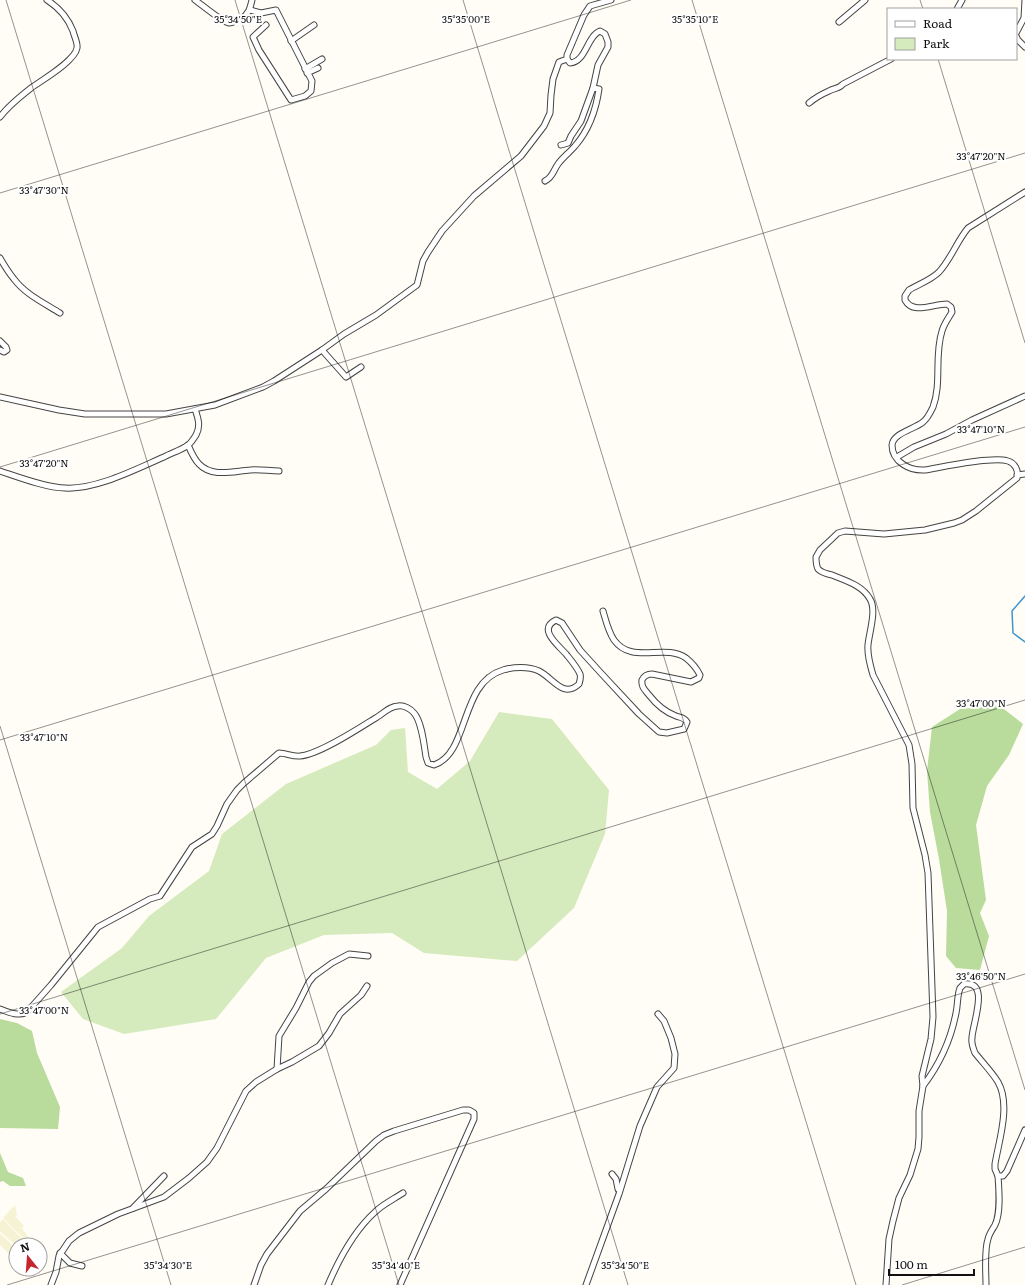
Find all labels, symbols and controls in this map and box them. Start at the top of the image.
legend [887,8,1017,60]
text: 35°34'50"E [214,11,262,26]
text: 35°35'00"E [442,11,490,26]
text: 35°35'10"E [672,11,718,26]
text: Road [923,14,953,32]
text: Park [923,34,950,52]
text: 33°47'20"N [956,148,1006,163]
text: 33°47'30"N [19,182,69,197]
text: 33°47'10"N [957,421,1005,436]
text: 33°47'20"N [19,455,69,470]
text: 33°47'00"N [956,695,1006,710]
text: 33°47'10"N [20,729,68,744]
text: 33°46'50"N [956,968,1006,983]
text: 33°47'00"N [19,1002,69,1017]
north arrow [8,1237,48,1277]
text: N [18,1237,32,1255]
scale bar [889,1251,974,1277]
text: 100 m [895,1255,928,1273]
text: 35°34'30"E [144,1257,192,1272]
text: 35°34'40"E [372,1257,420,1272]
text: 35°34'50"E [601,1257,649,1272]

